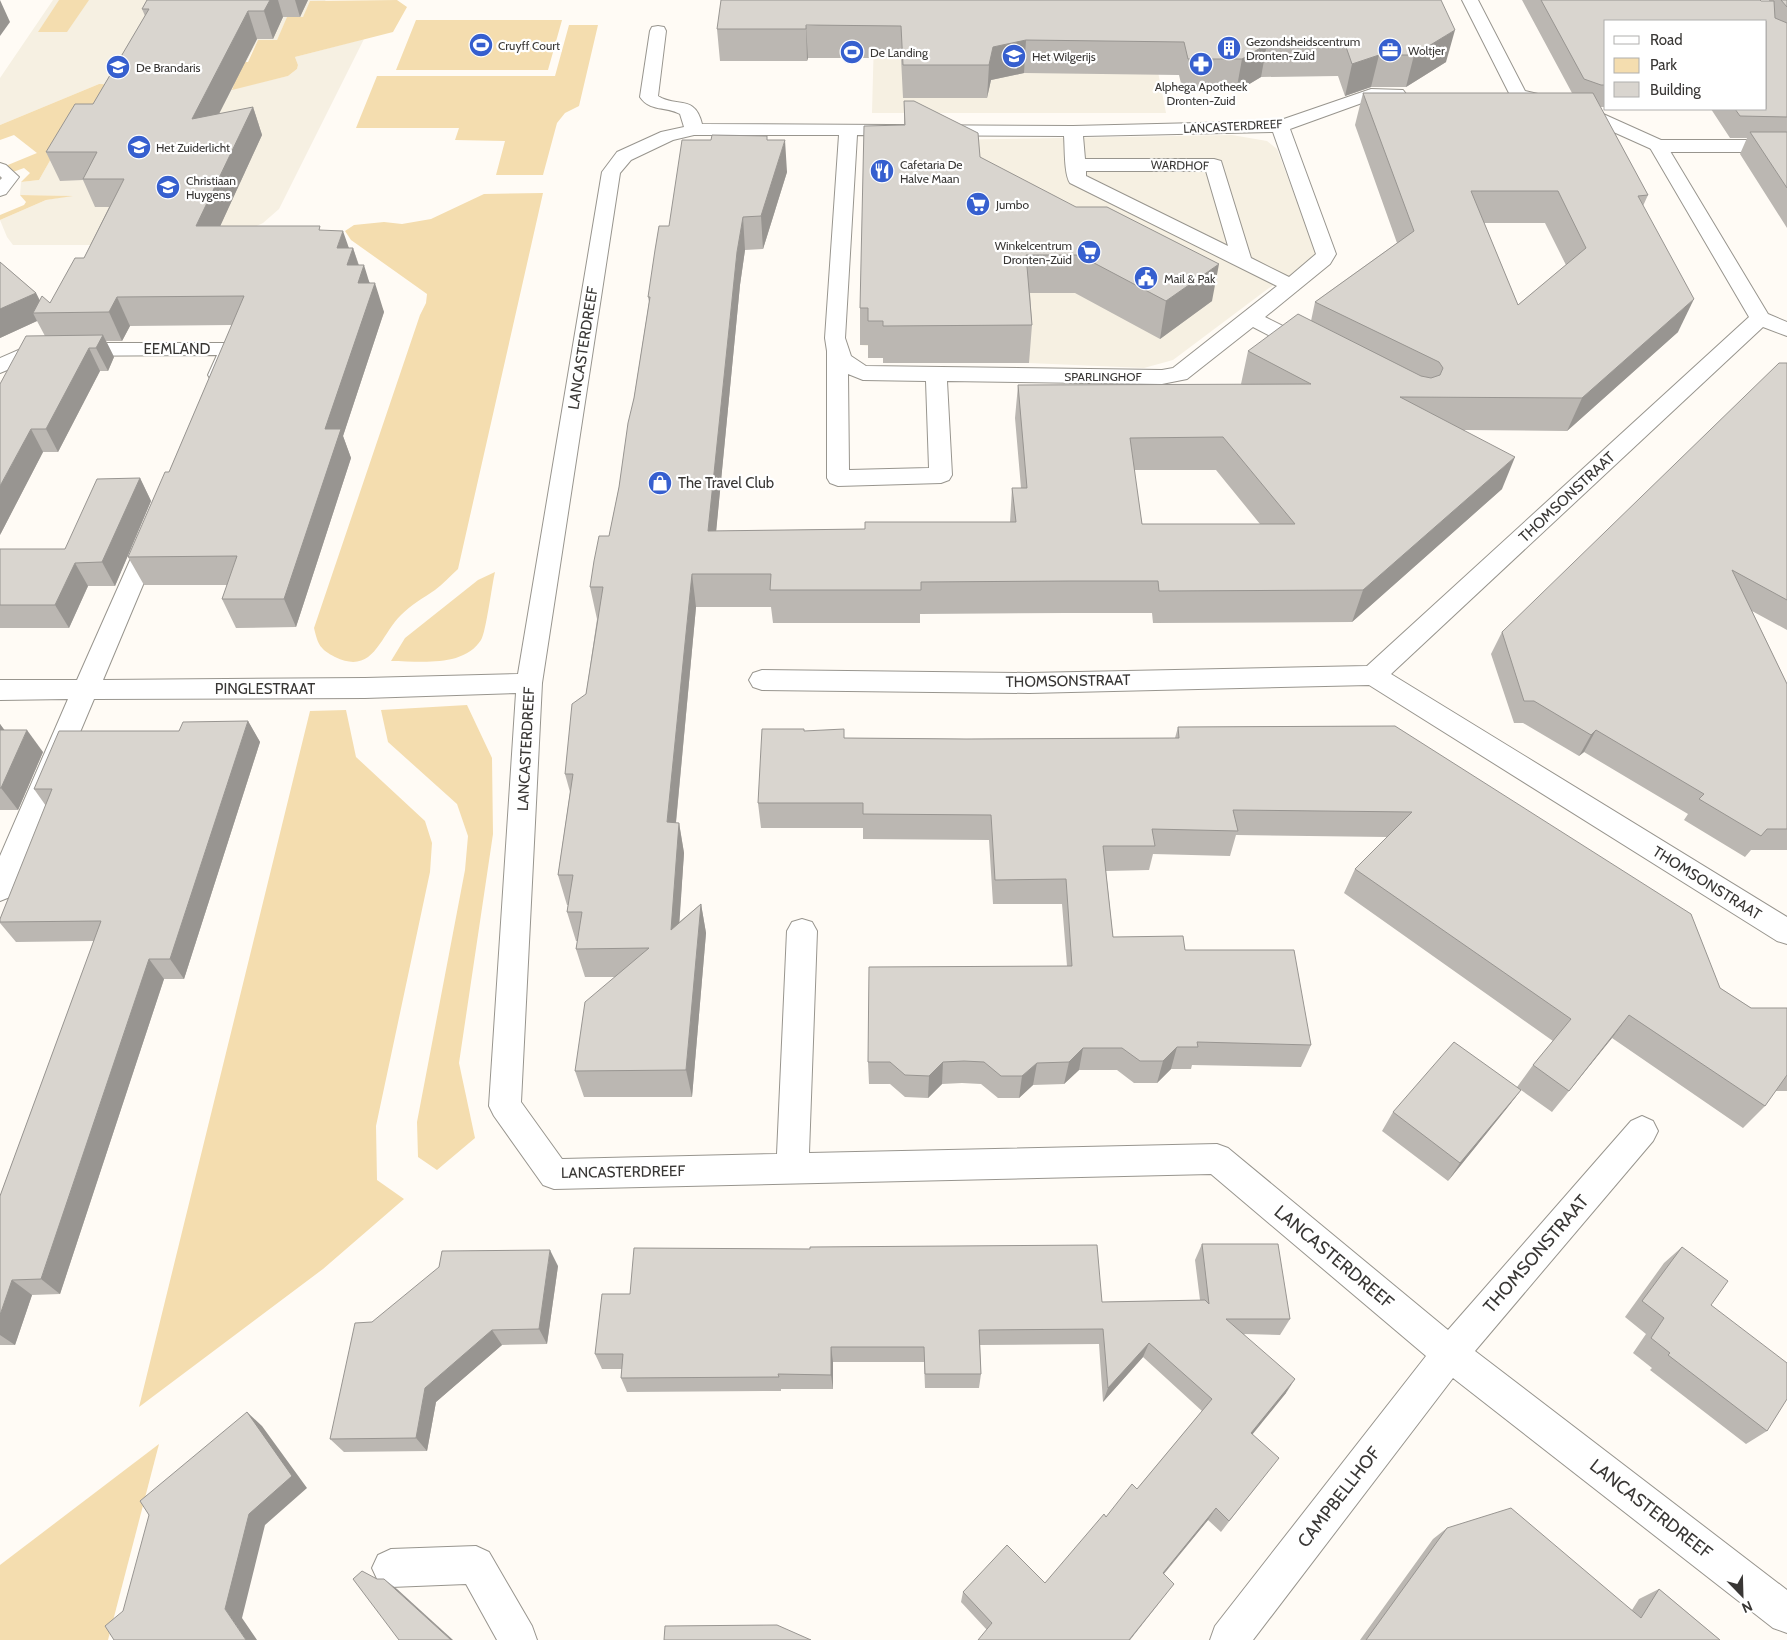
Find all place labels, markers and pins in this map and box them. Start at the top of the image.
sports icon: Cruyff Court [468,32,494,58]
place label: Gezondsheidscentrum Dronten-Zuid [1246,34,1360,63]
building icon: Gezondsheidscentrum Dronten-Zuid [1216,35,1242,61]
office icon: Woltjer [1377,37,1403,63]
place label: Cruyff Court [498,38,560,53]
sports icon: De Landing [839,39,865,65]
school or university icon: Het Wilgerijs [1001,43,1027,69]
place label: Woltjer [1408,43,1445,58]
place label: De Landing [870,45,929,60]
place label: Het Wilgerijs [1032,49,1096,64]
pharmacy icon: Alphega Apotheek Dronten-Zuid [1188,51,1214,77]
school or university icon: De Brandaris [105,54,131,80]
place label: De Brandaris [136,60,201,75]
place label: Alphega Apotheek Dronten-Zuid [1155,79,1248,108]
school or university icon: Het Zuiderlicht [126,134,152,160]
place label: Het Zuiderlicht [156,140,230,155]
place label: Cafetaria De Halve Maan [900,157,963,186]
restaurant icon: Cafetaria De Halve Maan [869,158,895,184]
place label: Christiaan Huygens [186,173,236,202]
school or university icon: Christiaan Huygens [155,174,181,200]
supermarket icon: Jumbo [965,191,991,217]
place label: Jumbo [995,197,1029,212]
place label: Winkelcentrum Dronten-Zuid [995,238,1072,267]
supermarket icon: Winkelcentrum Dronten-Zuid [1076,239,1102,265]
public building icon: Mail & Pak [1133,265,1159,291]
place label: Mail & Pak [1164,271,1216,286]
shop icon: The Travel Club [647,470,673,496]
place label: The Travel Club [678,474,774,492]

